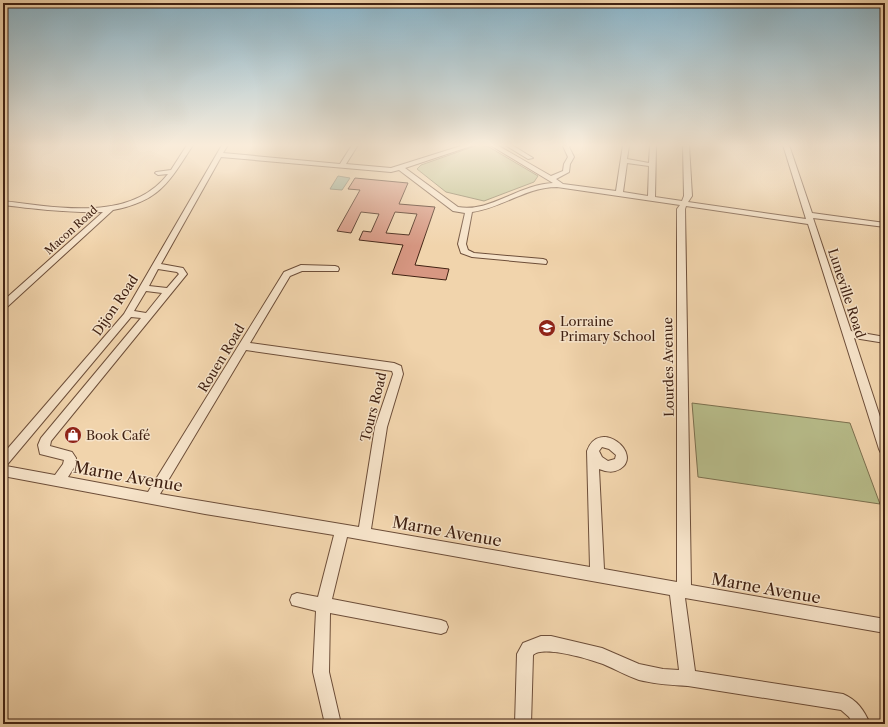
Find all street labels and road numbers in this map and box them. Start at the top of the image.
street label: Macon Road [42,202,101,257]
street label: Luneville Road [825,246,869,340]
street label: Dijon Road [89,271,141,338]
street label: Lourdes Avenue [659,317,677,417]
street label: Rouen Road [194,321,248,395]
street label: Tours Road [357,370,389,443]
street label: Marne Avenue [72,457,184,495]
street label: Marne Avenue [391,512,503,550]
street label: Marne Avenue [710,569,822,607]

